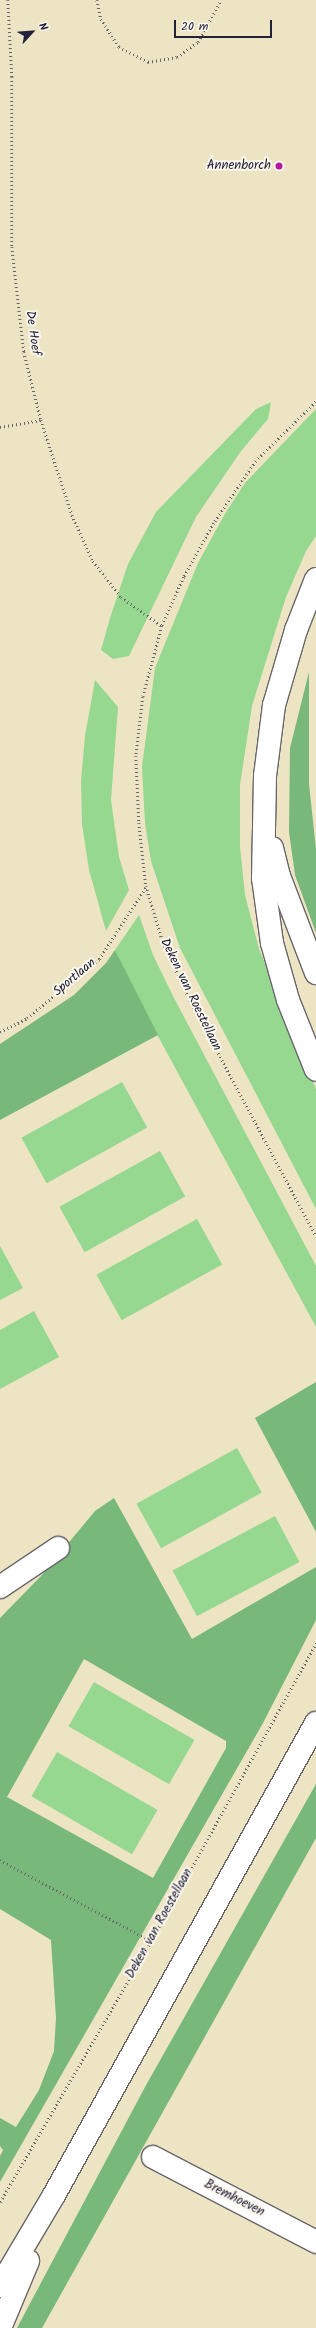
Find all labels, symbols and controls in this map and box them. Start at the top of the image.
north arrow [12,12,52,52]
scale bar [176,12,274,38]
text: 20 m [181,17,208,36]
text: N [33,20,52,34]
place label: Annenborch [207,158,271,174]
marker: Annenborch [274,161,284,171]
street label: De Hoef [21,310,43,356]
street label: Deken van Roestellaan [156,936,224,1054]
street label: Sportlaan [51,956,99,1000]
street label: Deken van Roestellaan [123,1866,197,1982]
street label: Bremhoeven [201,2177,267,2221]

